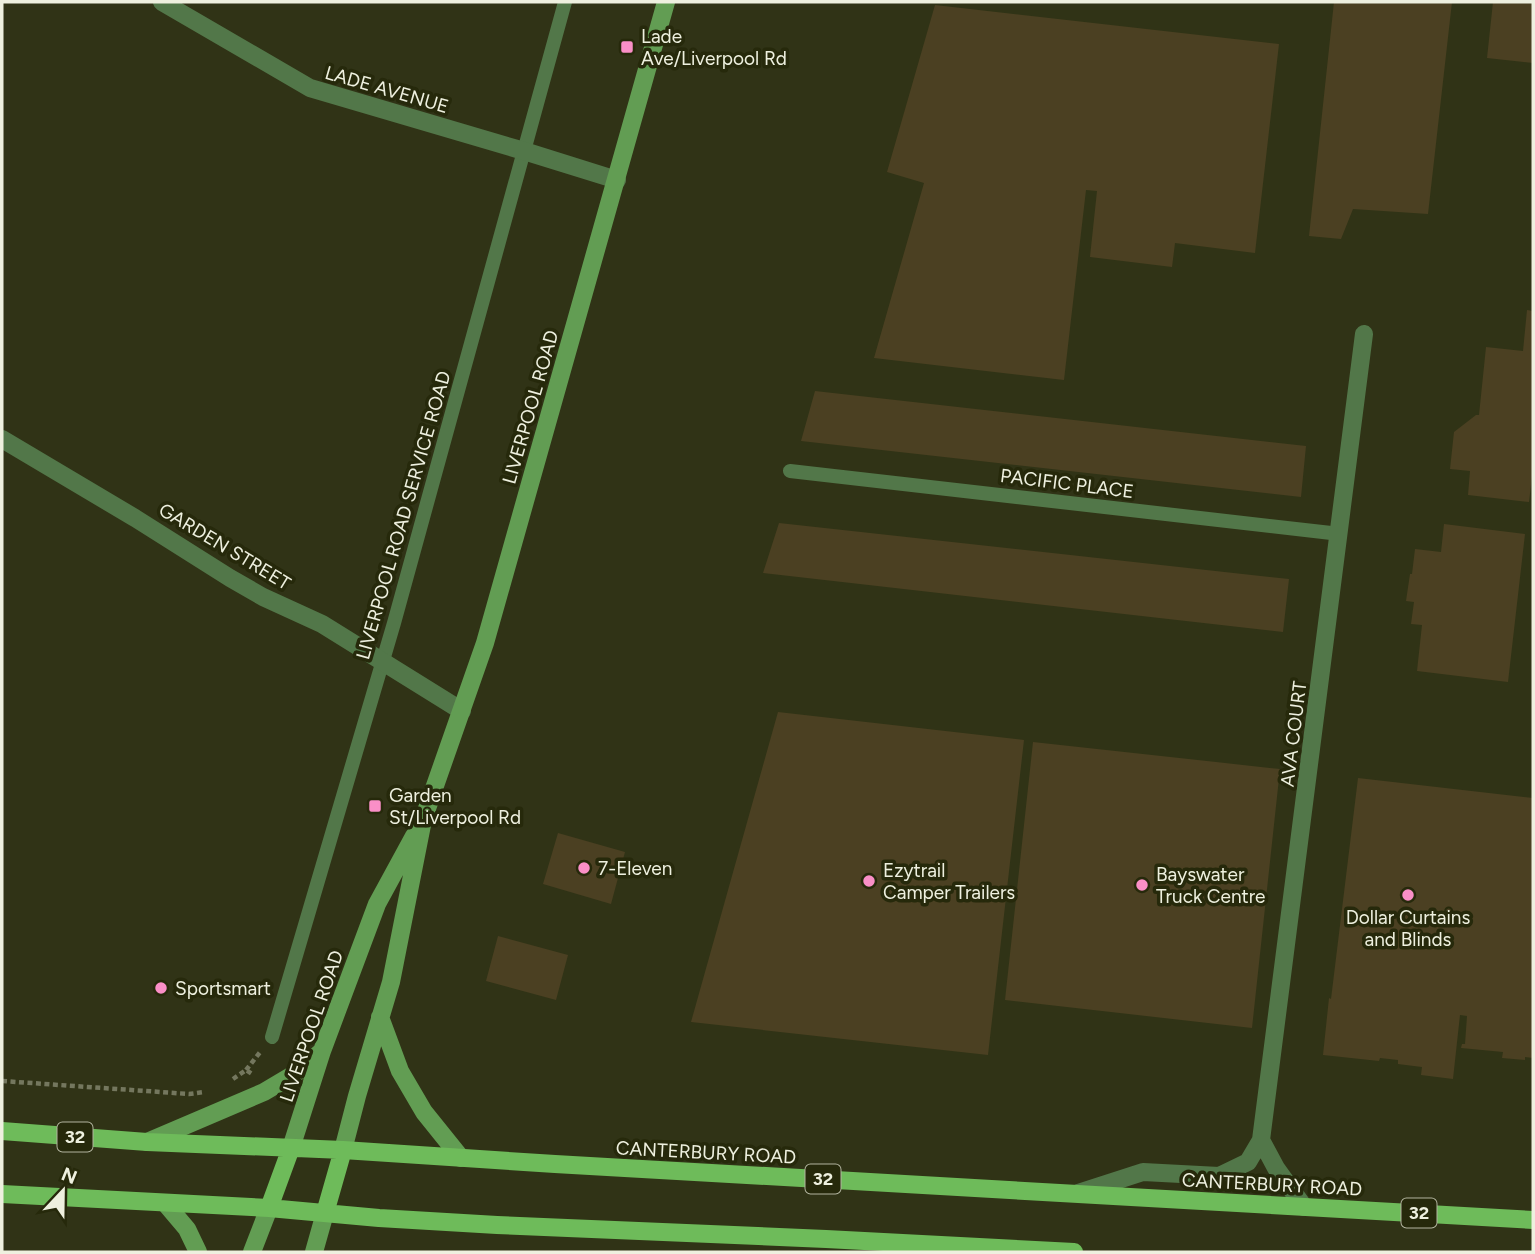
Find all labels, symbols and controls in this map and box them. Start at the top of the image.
place label: Lade Ave/Liverpool Rd [641,25,787,70]
marker: Lade Ave/Liverpool Rd [619,39,635,55]
street label: LADE AVENUE [322,61,451,118]
street label: LIVERPOOL ROAD [498,328,563,487]
street label: LIVERPOOL ROAD SERVICE ROAD [351,368,456,662]
street label: PACIFIC PLACE [999,464,1135,503]
street label: GARDEN STREET [155,498,295,595]
street label: AVA COURT [1276,679,1311,788]
place label: Garden St/Liverpool Rd [389,784,521,829]
marker: Garden St/Liverpool Rd [367,798,383,814]
place label: 7-Eleven [598,857,672,880]
place label: Ezytrail Camper Trailers [883,859,1015,904]
marker: 7-Eleven [576,860,592,876]
place label: Bayswater Truck Centre [1156,863,1265,908]
marker: Ezytrail Camper Trailers [861,873,877,889]
marker: Bayswater Truck Centre [1134,877,1150,893]
marker: Dollar Curtains and Blinds [1400,887,1416,903]
place label: Dollar Curtains and Blinds [1346,906,1470,951]
street label: LIVERPOOL ROAD [275,947,348,1105]
place label: Sportsmart [175,977,271,1000]
marker: Sportsmart [153,980,169,996]
road number: 32 [57,1122,92,1152]
street label: CANTERBURY ROAD [615,1136,797,1169]
north arrow [28,1156,98,1226]
text: N [58,1162,80,1189]
road number: 32 [806,1164,840,1194]
street label: CANTERBURY ROAD [1181,1168,1363,1201]
road number: 32 [1402,1198,1436,1228]

